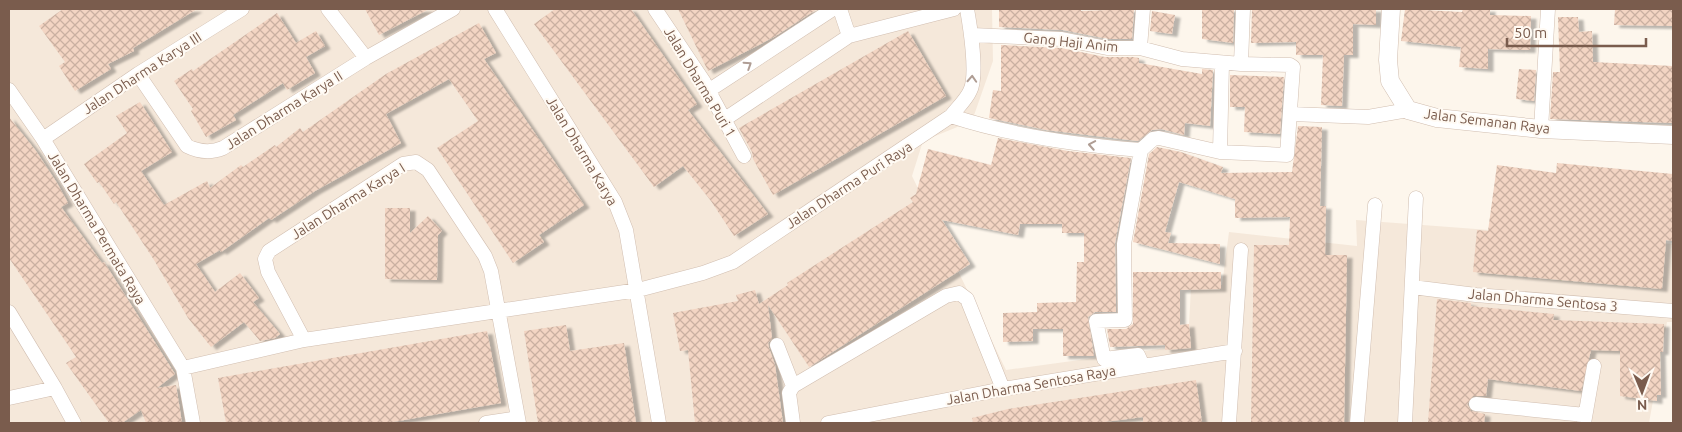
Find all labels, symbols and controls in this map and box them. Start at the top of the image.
scale bar [1507,15,1646,47]
street label: Jalan Dharma Puri 1 [661,24,739,140]
text: 50 m [1514,24,1547,41]
street label: Jalan Dharma Karya III [80,29,204,117]
street label: Gang Haji Anim [1023,29,1119,55]
one-way arrow [743,61,752,71]
street label: Jalan Dharma Karya II [223,68,345,152]
one-way arrow [966,74,977,82]
street label: Jalan Dharma Karya [543,94,621,208]
street label: Jalan Semanan Raya [1423,105,1551,137]
street label: Jalan Dharma Puri Raya [783,138,915,232]
one-way arrow [1088,141,1096,151]
street label: Jalan Dharma Permata Raya [45,149,149,307]
street label: Jalan Dharma Karya I [288,159,408,243]
street label: Jalan Dharma Sentosa 3 [1468,285,1618,315]
street label: Jalan Dharma Sentosa Raya [945,362,1117,408]
north arrow [1617,367,1667,417]
text: N [1637,397,1648,413]

